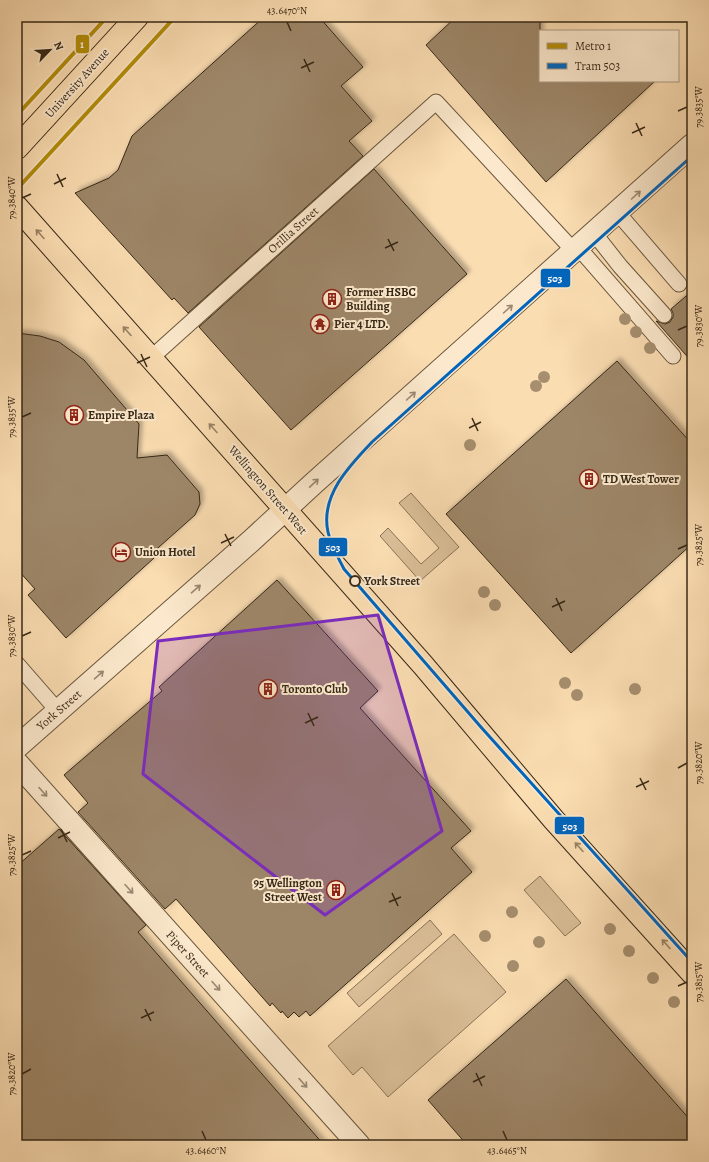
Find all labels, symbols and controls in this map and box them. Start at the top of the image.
text: 43.6470°N [267,4,307,17]
north arrow [30,30,70,70]
legend [539,30,679,82]
line badge: 1 [75,34,90,54]
text: 1 [80,37,84,52]
text: Metro 1 [575,38,611,54]
text: N [50,39,67,53]
street label: University Avenue [41,45,113,121]
text: Tram 503 [575,58,620,74]
text: 79.3835°W [692,86,705,128]
text: 79.3840°W [5,176,18,220]
one-way arrow [631,190,641,200]
street label: Orillia Street [264,203,322,257]
one-way arrow [36,229,45,239]
line badge: 503 [540,268,571,288]
text: 503 [548,271,563,286]
place label: Former HSBC Building [346,284,416,314]
building icon: Former HSBC Building [321,288,343,310]
text: 79.3830°W [692,304,705,347]
one-way arrow [503,305,513,314]
temple icon: Pier 4 LTD. [309,313,331,335]
place label: Pier 4 LTD. [334,316,388,332]
one-way arrow [122,326,131,336]
one-way arrow [406,391,416,401]
text: 79.3835°W [5,396,18,438]
building icon: Empire Plaza [63,404,85,426]
place label: Empire Plaza [88,407,155,423]
one-way arrow [209,423,218,433]
street label: Wellington Street West [224,441,311,538]
building icon: TD West Tower [578,468,600,490]
place label: TD West Tower [603,471,679,487]
one-way arrow [309,478,319,488]
text: 79.3825°W [692,523,705,566]
line badge: 503 [318,537,348,557]
text: 503 [326,540,341,555]
hotel icon: Union Hotel [110,541,132,563]
place label: Union Hotel [135,544,196,560]
place label: York Street [363,573,420,589]
marker: York Street [349,575,361,587]
one-way arrow [191,585,202,594]
text: 79.3830°W [5,614,18,657]
one-way arrow [94,671,104,680]
building icon: Toronto Club [257,678,279,700]
place label: Toronto Club [282,681,348,697]
street label: York Street [32,686,85,735]
text: 79.3820°W [692,741,705,785]
one-way arrow [38,787,47,798]
line badge: 503 [554,816,585,835]
text: 503 [563,819,578,834]
text: 79.3825°W [5,833,18,876]
one-way arrow [575,842,584,852]
place label: 95 Wellington Street West [253,875,322,905]
building icon: 95 Wellington Street West [325,879,347,901]
one-way arrow [125,884,134,894]
street label: Piper Street [163,927,213,981]
one-way arrow [661,939,671,949]
text: 79.3815°W [692,961,705,1002]
one-way arrow [211,981,221,991]
text: 79.3820°W [5,1052,18,1096]
one-way arrow [298,1078,308,1088]
text: 43.6460°N [185,1144,227,1157]
text: 43.6465°N [487,1144,527,1157]

